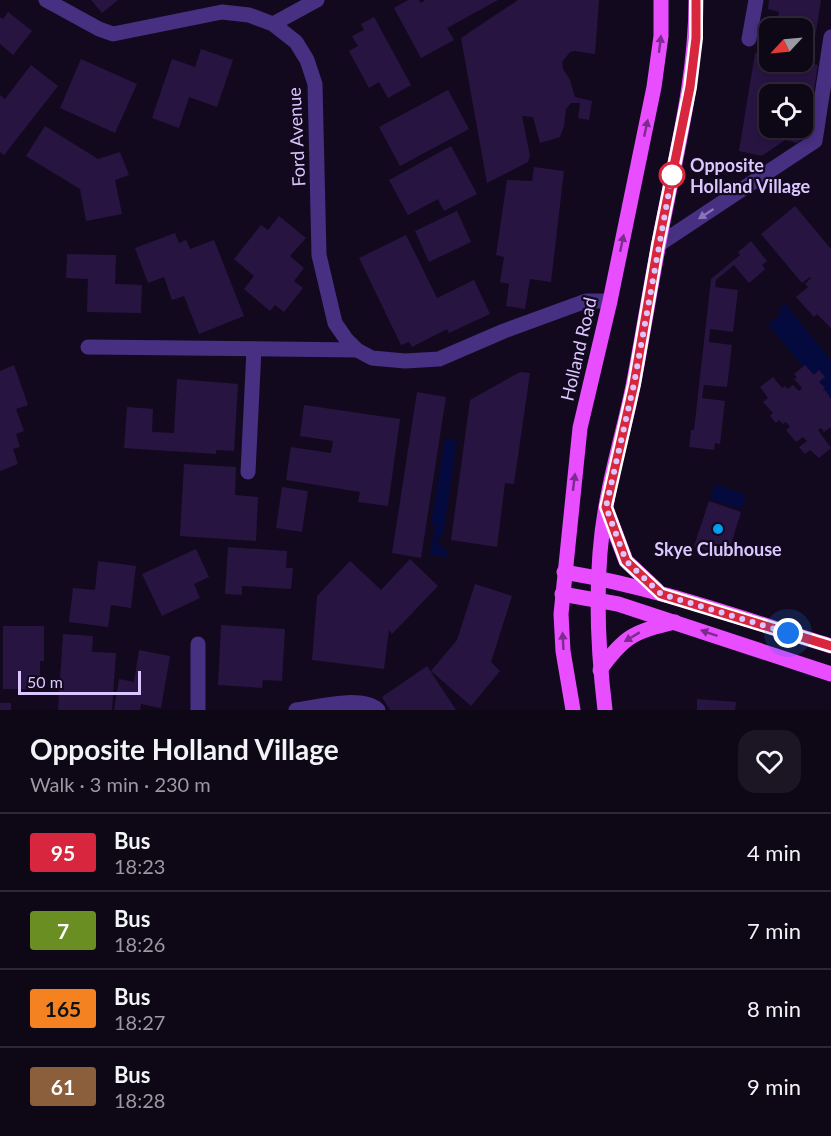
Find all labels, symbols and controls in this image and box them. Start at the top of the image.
north arrow [759,18,813,72]
map controls [759,18,813,138]
one-way arrow [655,34,665,53]
button: locate [759,84,813,138]
street label: Ford Avenue [282,87,310,187]
one-way arrow [641,119,651,137]
place label: Opposite Holland Village [690,154,811,197]
marker: Opposite Holland Village [659,162,685,188]
one-way arrow [698,208,715,219]
one-way arrow [617,234,627,253]
street label: Holland Road [555,295,601,403]
one-way arrow [569,473,579,492]
marker: Skye Clubhouse [711,522,725,536]
place label: Skye Clubhouse [654,538,782,560]
your location [773,618,803,648]
one-way arrow [700,628,718,637]
one-way arrow [624,631,640,642]
one-way arrow [558,632,568,651]
scale bar [18,668,141,696]
text: 50 m [27,672,63,691]
button: heart [738,730,801,793]
text: Opposite Holland Village [30,732,339,766]
text: Walk · 3 min · 230 m [30,772,211,796]
text: Bus [114,827,150,854]
text: 4 min [747,839,801,866]
text: 95 [51,840,75,865]
text: 18:23 [114,854,165,878]
text: Bus [114,905,150,932]
text: 7 min [747,917,801,944]
text: 7 [57,918,69,943]
text: 18:26 [114,932,165,956]
text: Bus [114,983,150,1010]
text: 8 min [747,995,801,1022]
text: 165 [45,996,81,1021]
text: 18:27 [114,1010,165,1034]
text: Bus [114,1061,150,1088]
text: 9 min [747,1073,801,1100]
text: 61 [51,1074,75,1099]
text: 18:28 [114,1088,165,1112]

